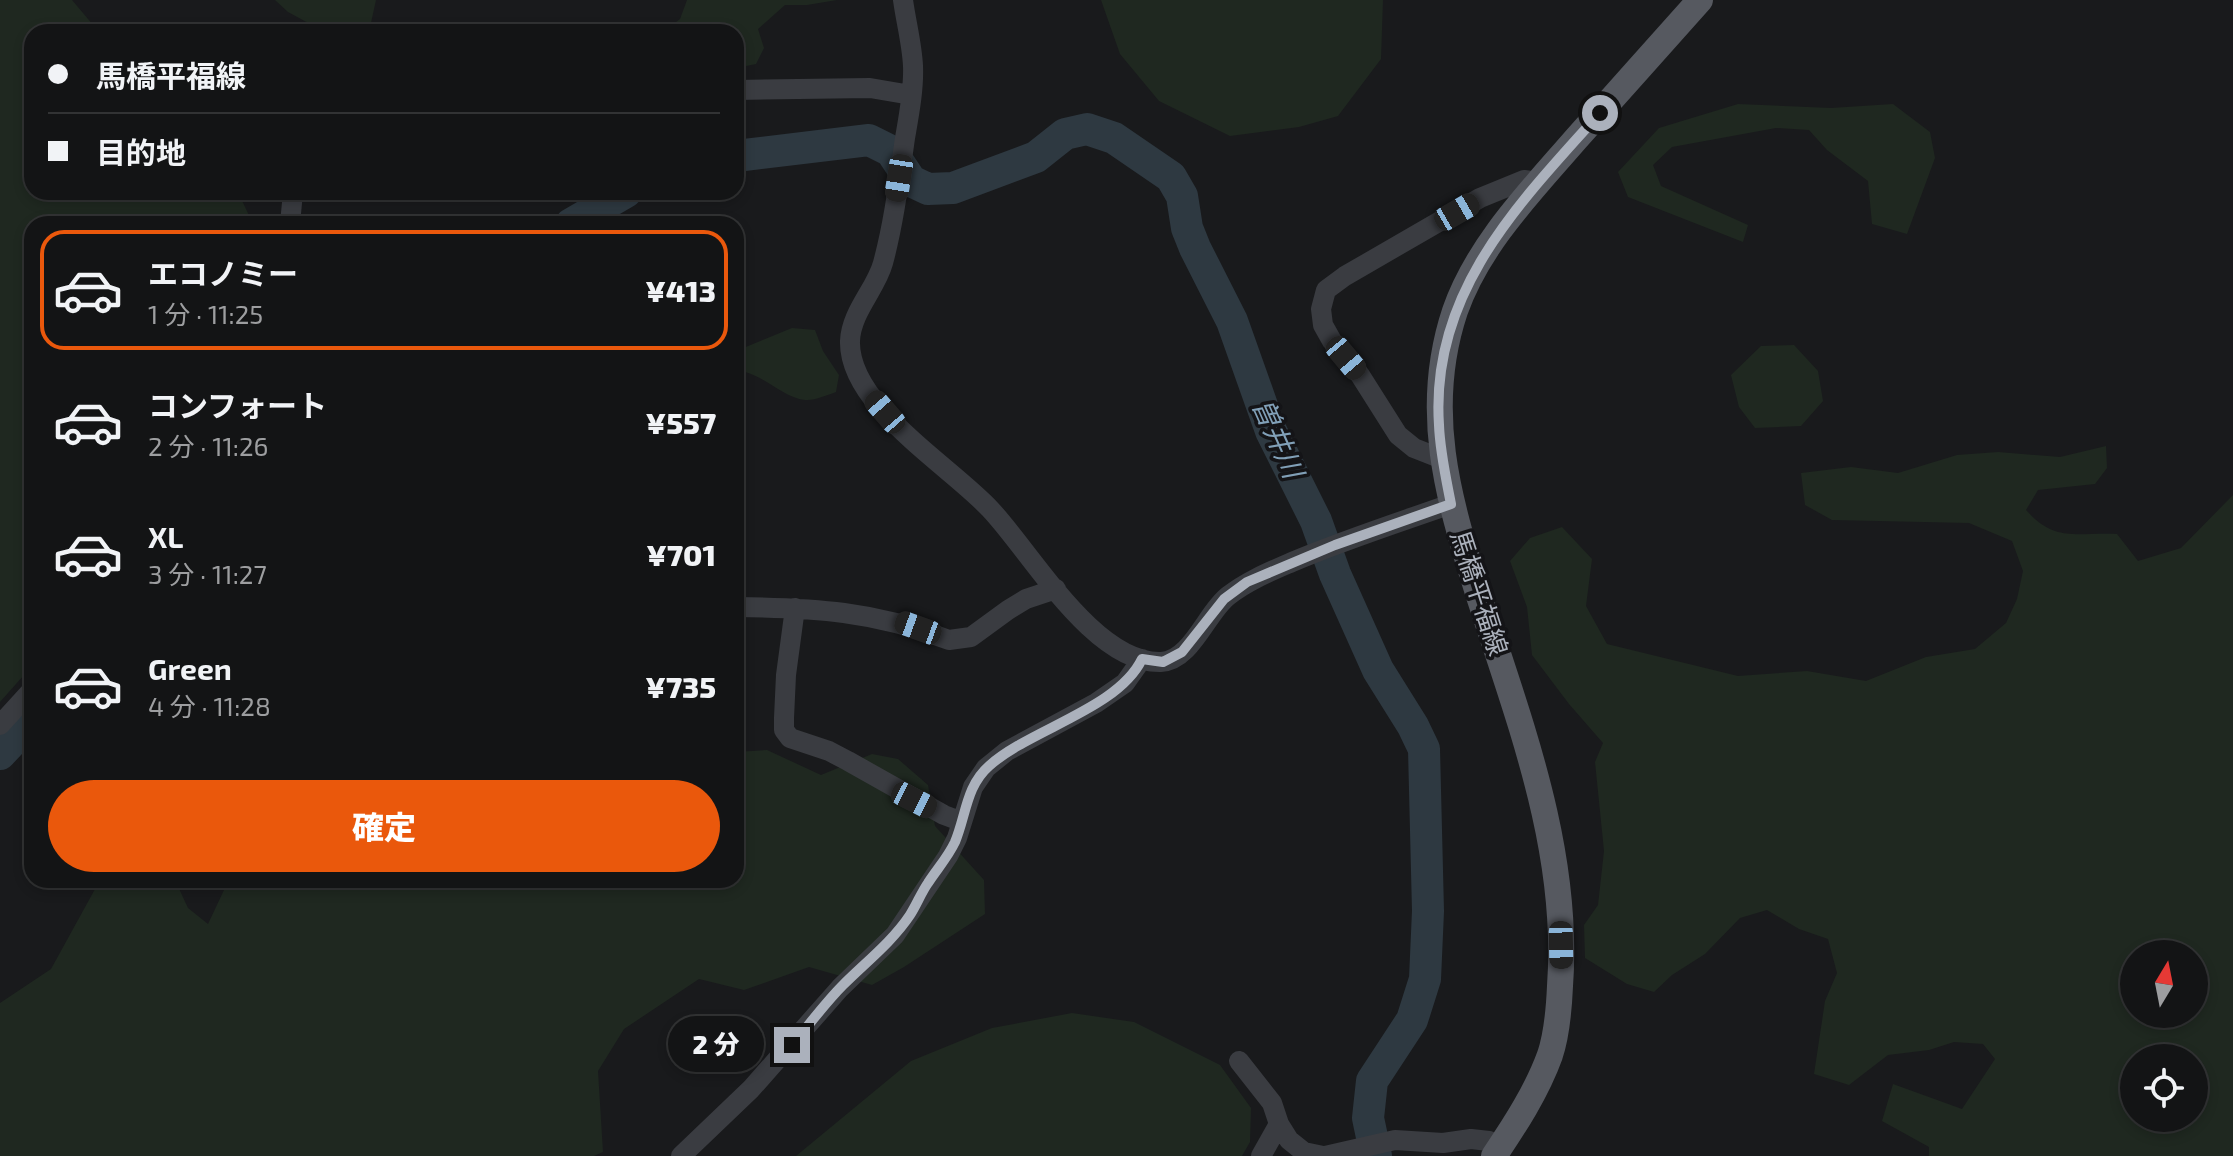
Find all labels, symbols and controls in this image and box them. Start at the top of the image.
text: 馬橋平福線 [96,57,246,93]
route start [1582,95,1618,131]
text: 目的地 [96,134,186,170]
car [883,152,915,204]
car [1430,190,1484,234]
icon: car [52,254,124,326]
text: エコノミー [148,255,298,291]
text: ¥413 [645,272,716,308]
text: 1 分 · 11:25 [148,298,263,329]
car [1321,332,1371,384]
icon: car [52,386,124,458]
car [860,386,910,438]
text: コンフォート [148,387,327,423]
water label: 曽井川 [1246,392,1313,486]
text: ¥557 [646,404,716,440]
text: 2 分 · 11:26 [148,430,268,461]
icon: car [52,518,124,590]
text: XL [148,518,183,554]
street label: 馬橋平福線 [1446,526,1515,659]
text: ¥701 [646,536,716,572]
text: 3 分 · 11:27 [148,558,267,589]
car [891,609,945,647]
icon: car [52,650,124,722]
text: Green [148,650,232,686]
text: ¥735 [645,668,716,704]
text: 4 分 · 11:28 [148,690,271,721]
car [887,778,941,822]
button: 確定 [48,780,720,872]
car [1549,921,1573,969]
north arrow [2120,940,2208,1028]
map controls [2120,940,2208,1132]
callout: 2 分 [668,1017,764,1073]
route end [774,1027,810,1063]
text: 2 分 [693,1028,739,1059]
button: locate [2120,1044,2208,1132]

